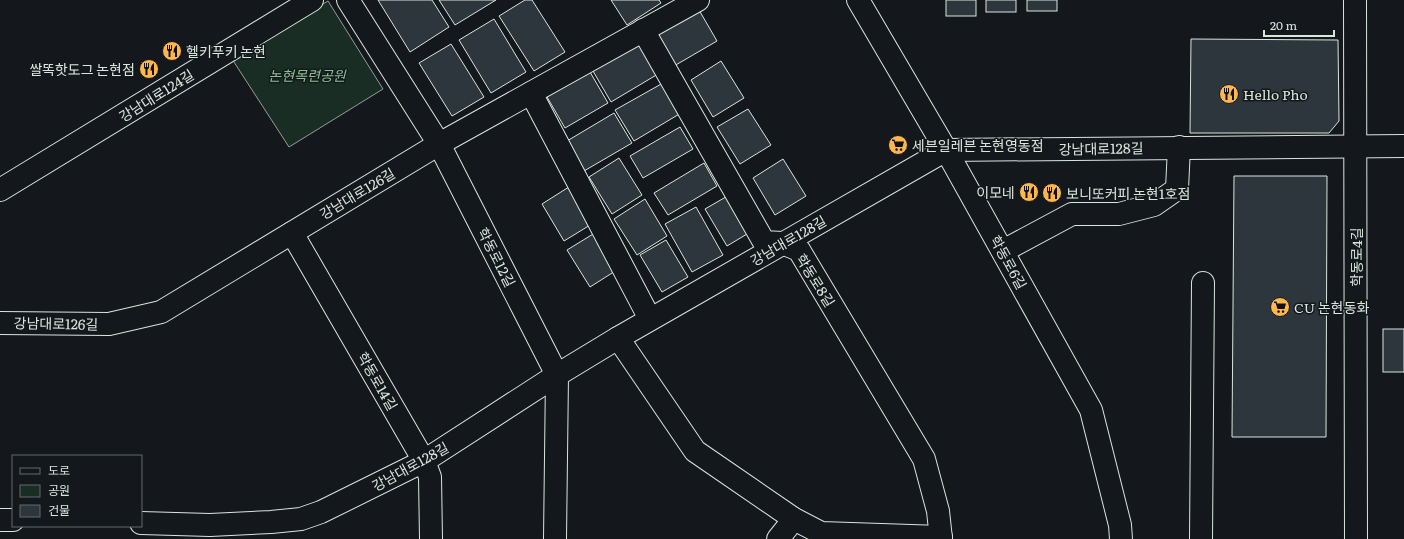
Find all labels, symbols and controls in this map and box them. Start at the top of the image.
scale bar [1264,12,1334,38]
text: 20 m [1270,16,1297,34]
restaurant icon: 헬키푸키 논현 [161,40,183,62]
place label: 헬키푸키 논현 [186,41,266,61]
restaurant icon: 쌀똑핫도그 논현점 [138,58,160,80]
place label: 쌀똑핫도그 논현점 [29,59,135,79]
street label: 강남대로124길 [115,64,197,126]
park label: 논현목련공원 [268,65,347,85]
restaurant icon: Hello Pho [1218,83,1240,105]
place label: Hello Pho [1243,84,1308,104]
supermarket icon: 세븐일레븐 논현영동점 [887,134,909,156]
place label: 세븐일레븐 논현영동점 [912,135,1044,155]
street label: 강남대로128길 [1058,137,1144,159]
street label: 강남대로126길 [316,163,398,223]
restaurant icon: 이모네 [1018,181,1040,203]
place label: 이모네 [976,182,1015,202]
restaurant icon: 보니또커피 논현1호점 [1041,182,1063,204]
place label: 보니또커피 논현1호점 [1066,183,1190,203]
street label: 강남대로128길 [746,210,830,270]
street label: 학동로12길 [473,224,521,290]
street label: 학동로4길 [1346,227,1366,287]
street label: 학동로6길 [986,231,1032,293]
street label: 학동로8길 [792,250,840,310]
supermarket icon: CU 논현동화 [1269,296,1291,318]
place label: CU 논현동화 [1294,297,1370,317]
street label: 강남대로126길 [13,312,99,334]
street label: 학동로14길 [353,348,403,414]
street label: 강남대로128길 [368,437,452,495]
legend [12,455,142,527]
text: 도로 [48,461,70,479]
text: 공원 [48,481,70,499]
text: 건물 [48,501,70,519]

